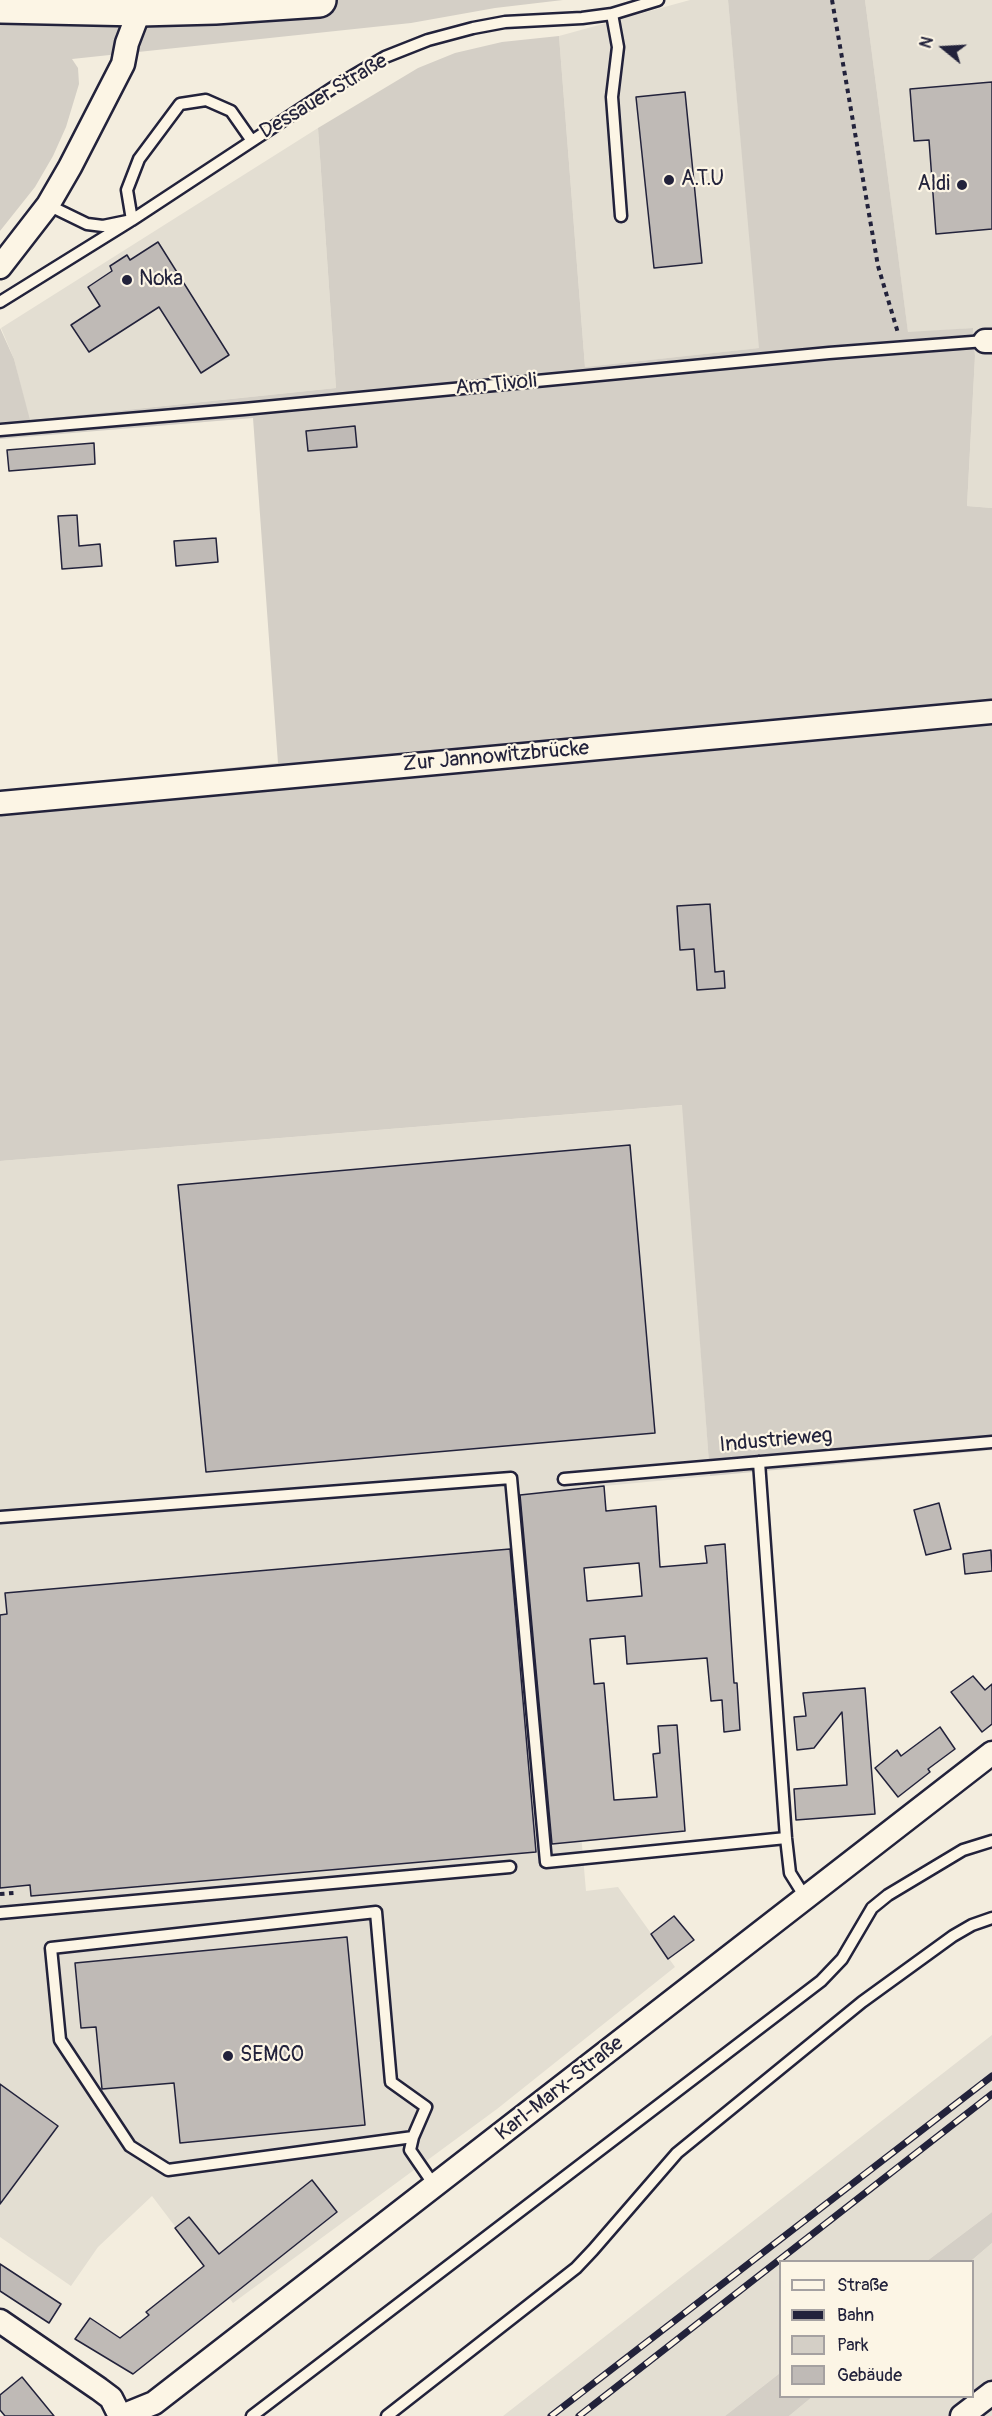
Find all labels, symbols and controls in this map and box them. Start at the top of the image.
north arrow [914,18,974,78]
text: N [916,34,938,51]
street label: Dessauer Straße [256,49,392,145]
place label: A.T.U [681,167,724,193]
place label: Aldi [917,172,950,198]
marker: A.T.U [662,173,676,187]
marker: Aldi [955,178,969,192]
place label: Noka [139,267,183,293]
marker: Noka [120,273,134,287]
street label: Am Tivoli [454,369,538,401]
street label: Zur Jannowitzbrücke [402,736,590,778]
street label: Industrieweg [719,1424,833,1458]
street label: Karl-Marx-Straße [491,2031,629,2147]
place label: SEMCO [240,2043,304,2069]
marker: SEMCO [221,2049,235,2063]
legend [779,2260,974,2398]
text: Straße [837,2274,888,2297]
text: Bahn [837,2304,874,2327]
text: Park [837,2334,869,2357]
text: Gebäude [837,2364,902,2387]

